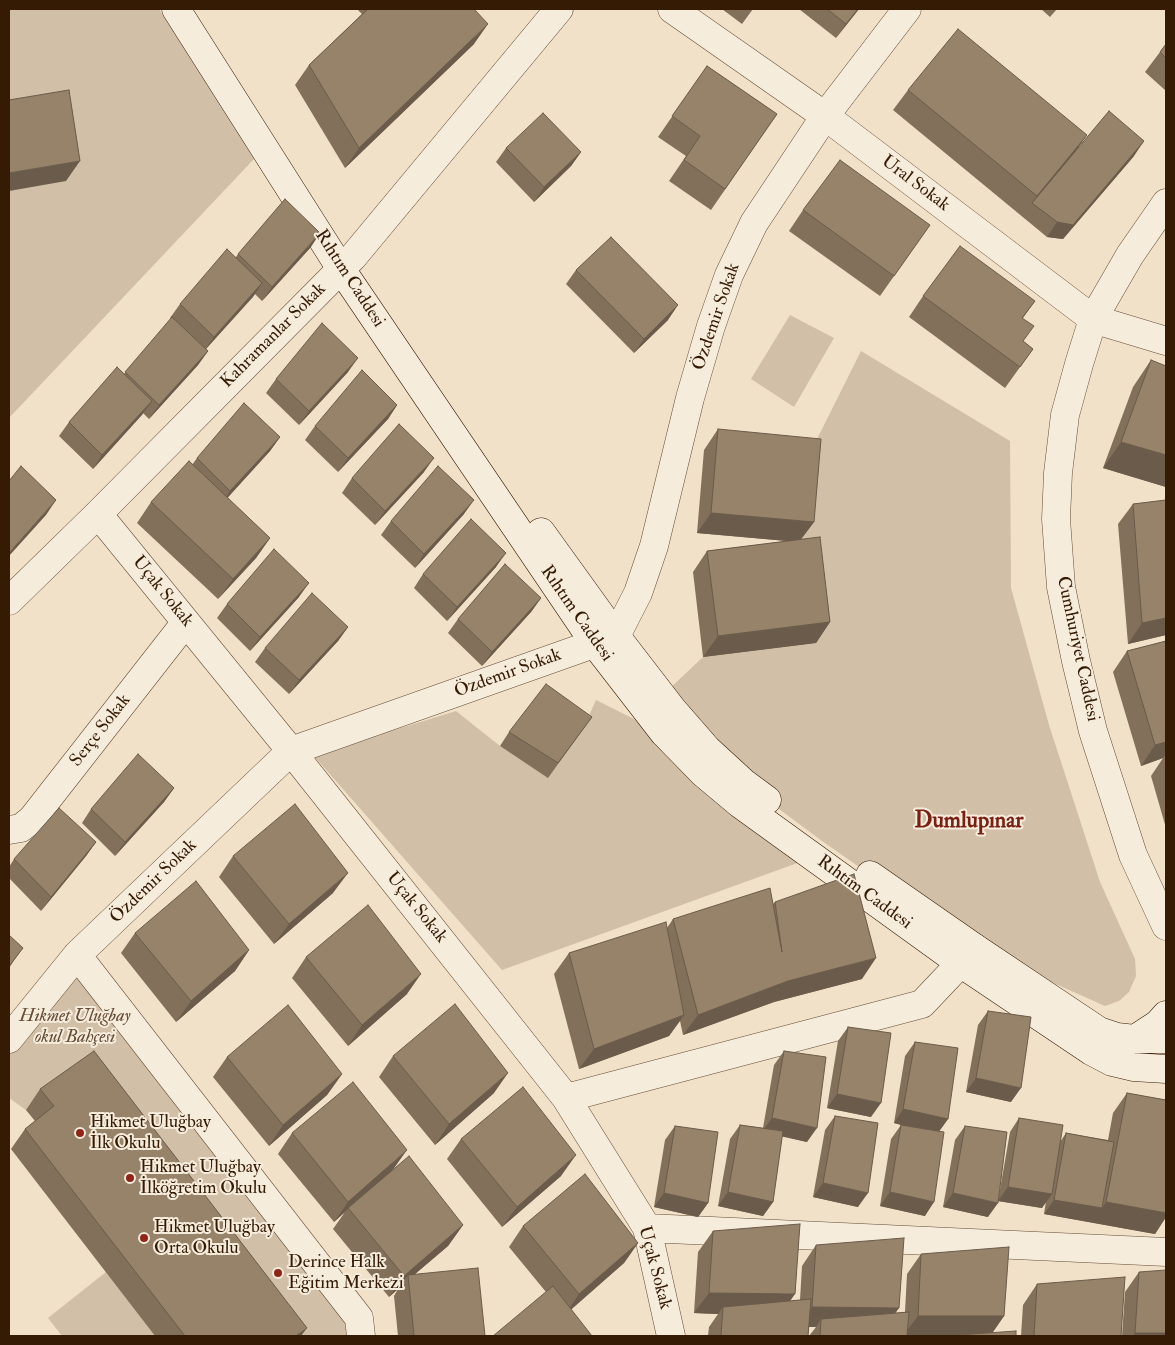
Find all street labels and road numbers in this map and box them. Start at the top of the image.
street label: Ural Sokak [876,151,954,217]
street label: Rıhtım Caddesi [309,226,389,332]
street label: Özdemir Sokak [689,260,745,374]
street label: Kahramanlar Sokak [217,279,331,393]
street label: Uçak Sokak [127,552,197,632]
street label: Rıhtım Caddesi [535,562,617,666]
street label: Cumhuriyet Caddesi [1051,574,1103,724]
street label: Özdemir Sokak [452,645,564,703]
street label: Serçe Sokak [66,691,136,771]
street label: Özdemir Sokak [106,835,202,929]
street label: Rıhtım Caddesi [812,851,916,935]
street label: Uçak Sokak [381,868,451,948]
street label: Uçak Sokak [633,1224,675,1312]

